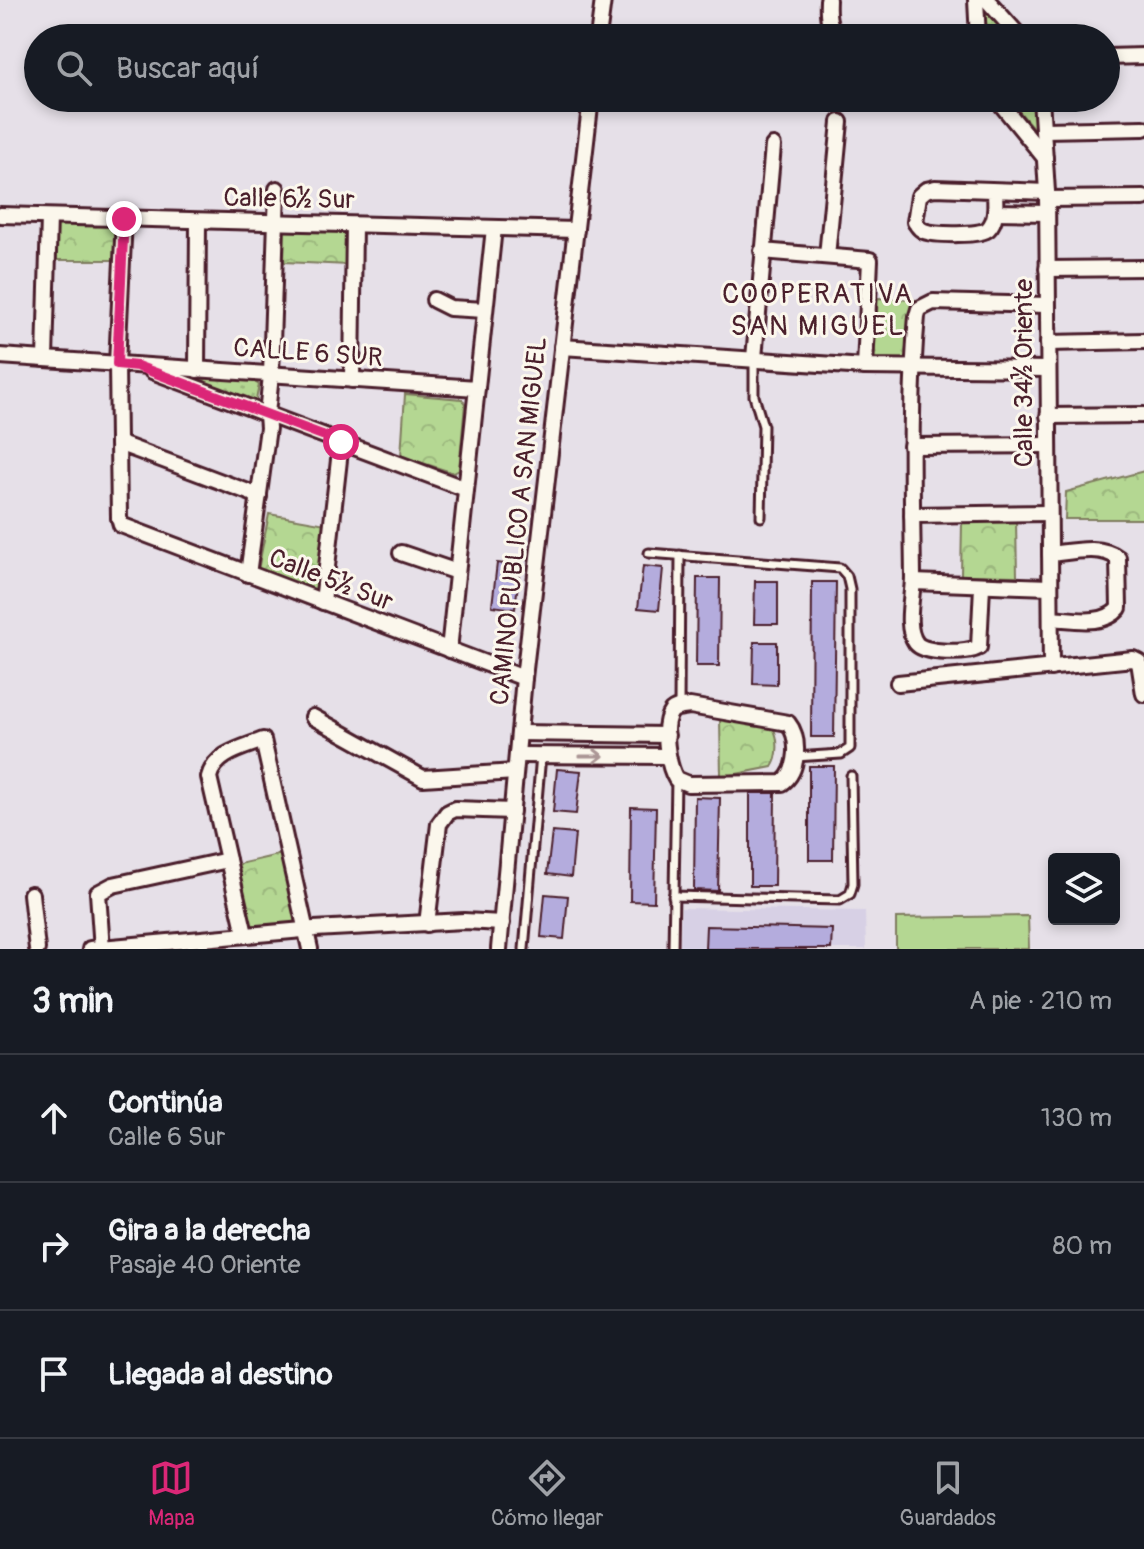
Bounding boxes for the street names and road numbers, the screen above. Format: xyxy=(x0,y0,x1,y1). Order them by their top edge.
street label: Calle 6½ Sur xyxy=(223,182,356,216)
street label: Calle 34½ Oriente xyxy=(1008,278,1040,467)
street label: CALLE 6 SUR xyxy=(232,332,384,374)
street label: CAMINO PUBLICO A SAN MIGUEL xyxy=(484,335,554,707)
street label: Calle 5½ Sur xyxy=(264,542,398,619)

